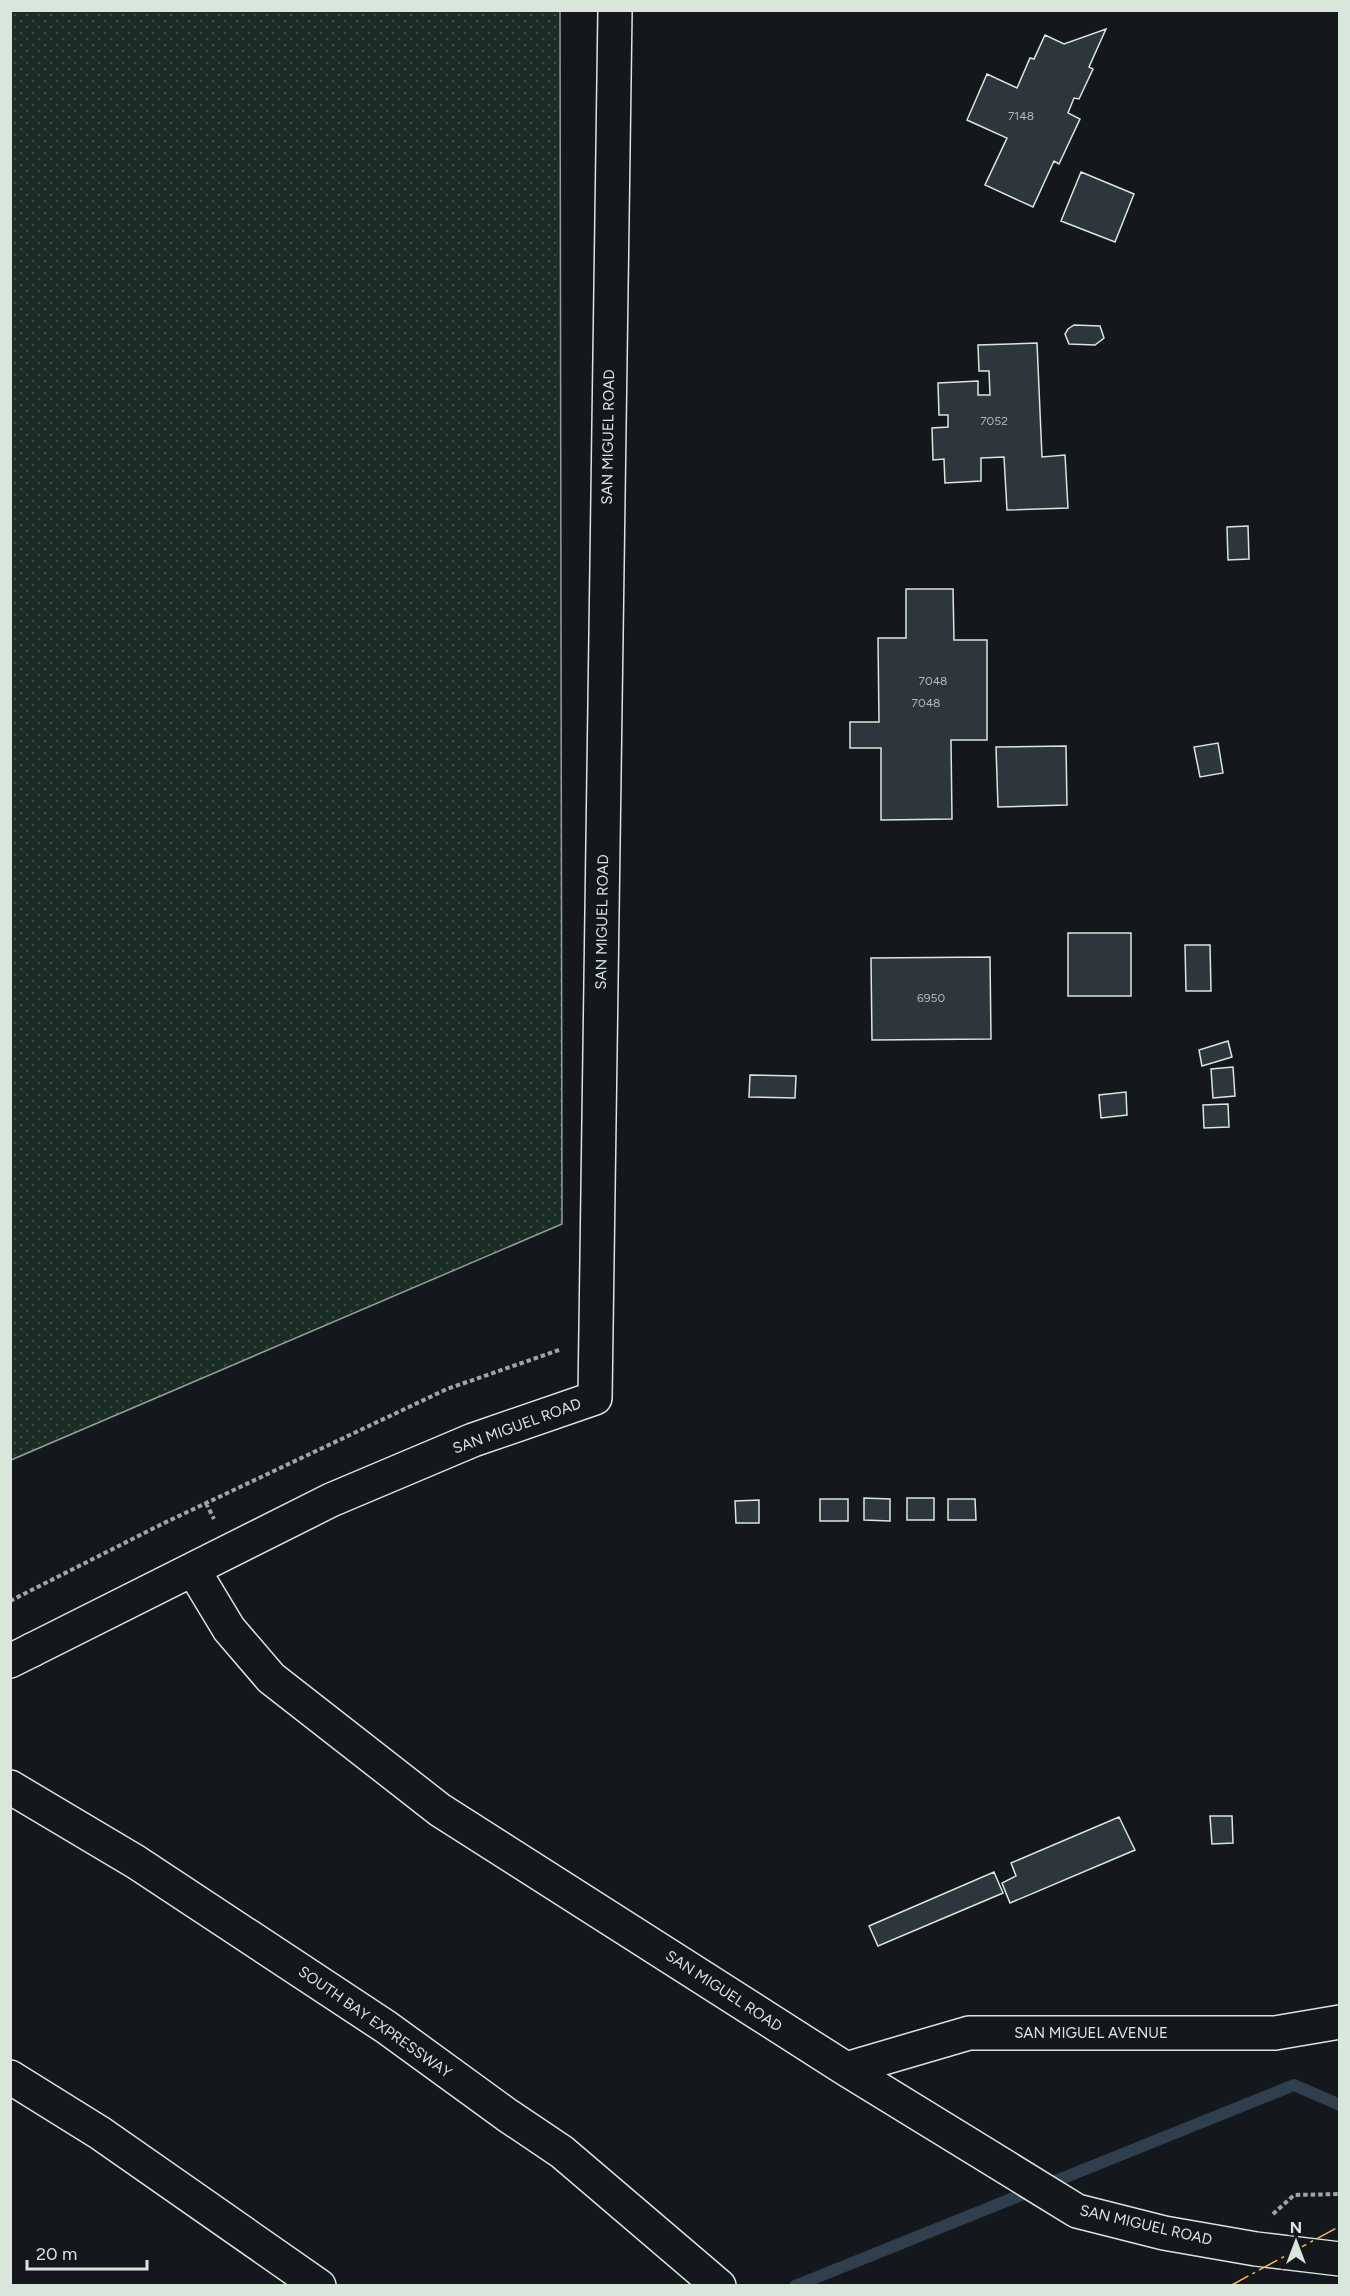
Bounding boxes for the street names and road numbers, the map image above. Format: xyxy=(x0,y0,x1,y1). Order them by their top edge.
street label: SAN MIGUEL ROAD xyxy=(598,369,618,505)
street label: SAN MIGUEL ROAD xyxy=(592,854,612,990)
street label: SAN MIGUEL ROAD xyxy=(450,1394,584,1458)
street label: SAN MIGUEL ROAD xyxy=(662,1947,786,2035)
street label: SOUTH BAY EXPRESSWAY xyxy=(295,1962,455,2082)
street label: SAN MIGUEL AVENUE xyxy=(1014,2024,1168,2042)
street label: SAN MIGUEL ROAD xyxy=(1078,2201,1214,2249)

